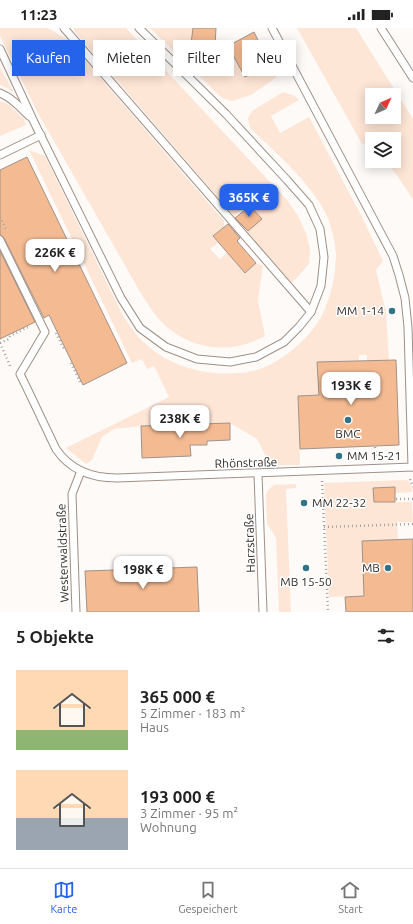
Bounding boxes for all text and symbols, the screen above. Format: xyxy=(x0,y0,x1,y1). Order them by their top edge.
text: 11:23 xyxy=(20,6,58,23)
chip: Kaufen xyxy=(12,40,85,76)
chip: Mieten xyxy=(93,40,165,76)
chip: Filter xyxy=(173,40,234,76)
chip: Neu xyxy=(242,40,296,76)
north arrow xyxy=(365,88,401,124)
map controls xyxy=(365,88,401,168)
button: layers xyxy=(365,132,401,168)
pin: 365K € xyxy=(216,184,282,218)
text: 365K € xyxy=(228,190,270,204)
pin: 226K € xyxy=(22,239,88,273)
text: 226K € xyxy=(34,245,76,259)
place label: MM 1-14 xyxy=(337,304,384,317)
marker: MM 1-14 xyxy=(387,306,397,316)
pin: 193K € xyxy=(318,372,384,406)
text: 193K € xyxy=(330,378,372,392)
pin: 238K € xyxy=(147,405,213,439)
text: 238K € xyxy=(159,411,201,425)
marker: BMC xyxy=(343,415,353,425)
place label: BMC xyxy=(335,427,361,440)
place label: MM 15-21 xyxy=(347,449,401,462)
marker: MM 15-21 xyxy=(334,451,344,461)
street label: Rhönstraße xyxy=(214,455,278,470)
place label: MM 22-32 xyxy=(312,496,366,509)
marker: MM 22-32 xyxy=(299,498,309,508)
street label: Westerwaldstraße xyxy=(54,503,71,603)
street label: Harzstraße xyxy=(242,513,257,573)
pin: 198K € xyxy=(110,556,176,590)
place label: MB xyxy=(362,561,380,574)
text: 198K € xyxy=(122,562,164,576)
marker: MB 15-50 xyxy=(301,563,311,573)
marker: MB xyxy=(383,563,393,573)
place label: MB 15-50 xyxy=(280,575,332,588)
icon: filters xyxy=(375,625,397,647)
text: 5 Objekte xyxy=(16,627,94,646)
icon: home xyxy=(48,686,96,734)
text: 365 000 € xyxy=(140,687,215,706)
text: 5 Zimmer · 183 m² xyxy=(140,706,246,720)
text: Haus xyxy=(140,720,169,734)
icon: home xyxy=(48,786,96,834)
text: 193 000 € xyxy=(140,787,215,806)
text: 3 Zimmer · 95 m² xyxy=(140,806,238,820)
text: Wohnung xyxy=(140,820,197,834)
tab: Karte xyxy=(50,879,77,915)
tab: Gespeichert xyxy=(178,879,237,915)
tab: Start xyxy=(338,879,363,915)

